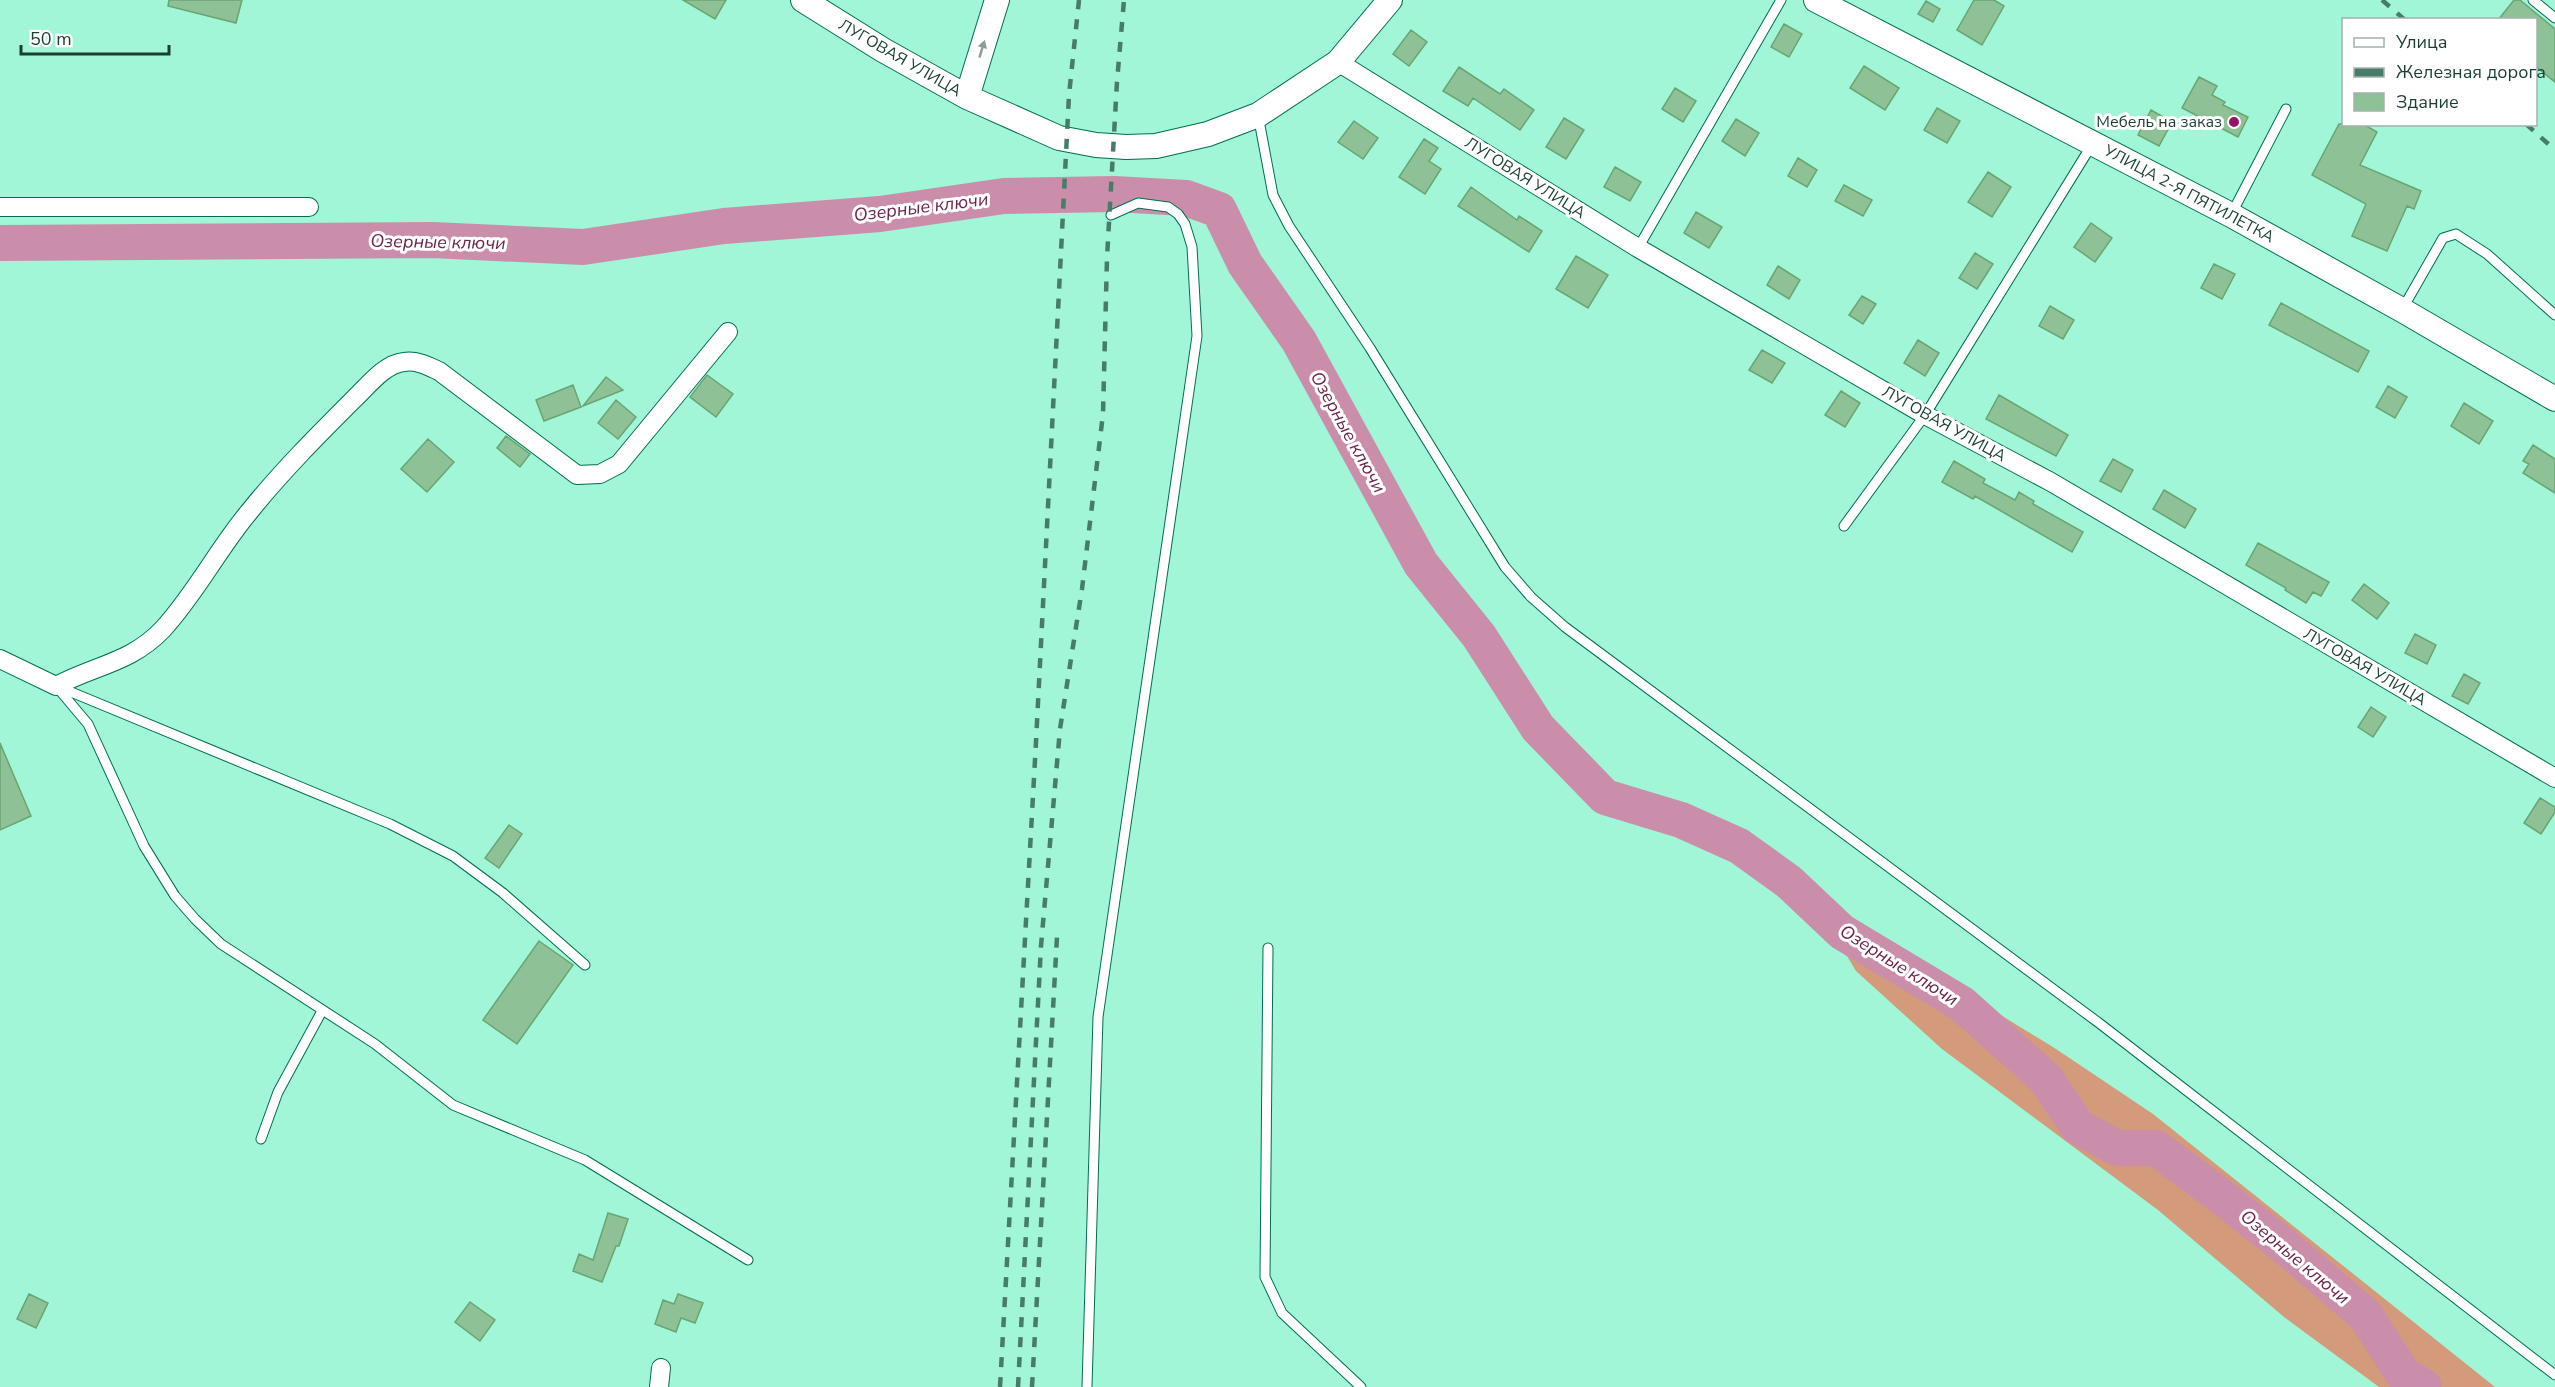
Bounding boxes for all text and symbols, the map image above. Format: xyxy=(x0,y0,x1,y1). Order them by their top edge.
street label: ЛУГОВАЯ УЛИЦА xyxy=(835,14,966,102)
scale bar xyxy=(21,18,170,56)
legend xyxy=(2342,18,2537,126)
text: 50 m xyxy=(30,27,72,51)
text: Улица xyxy=(2395,30,2447,54)
one-way arrow xyxy=(978,40,987,58)
text: Железная дорога xyxy=(2396,60,2546,84)
text: Здание xyxy=(2396,90,2459,114)
place label: Мебель на заказ xyxy=(2096,111,2222,133)
marker: Мебель на заказ xyxy=(2227,115,2241,129)
street label: ЛУГОВАЯ УЛИЦА xyxy=(1460,132,1590,224)
street label: УЛИЦА 2-Я ПЯТИЛЕТКА xyxy=(2099,139,2278,249)
water label: Озерные ключи xyxy=(852,187,990,227)
water label: Озерные ключи xyxy=(370,229,506,255)
water label: Озерные ключи xyxy=(1305,367,1391,497)
street label: ЛУГОВАЯ УЛИЦА xyxy=(1878,381,2010,467)
street label: ЛУГОВАЯ УЛИЦА xyxy=(2300,623,2431,711)
water label: Озерные ключи xyxy=(1835,919,1963,1011)
water label: Озерные ключи xyxy=(2235,1204,2355,1310)

